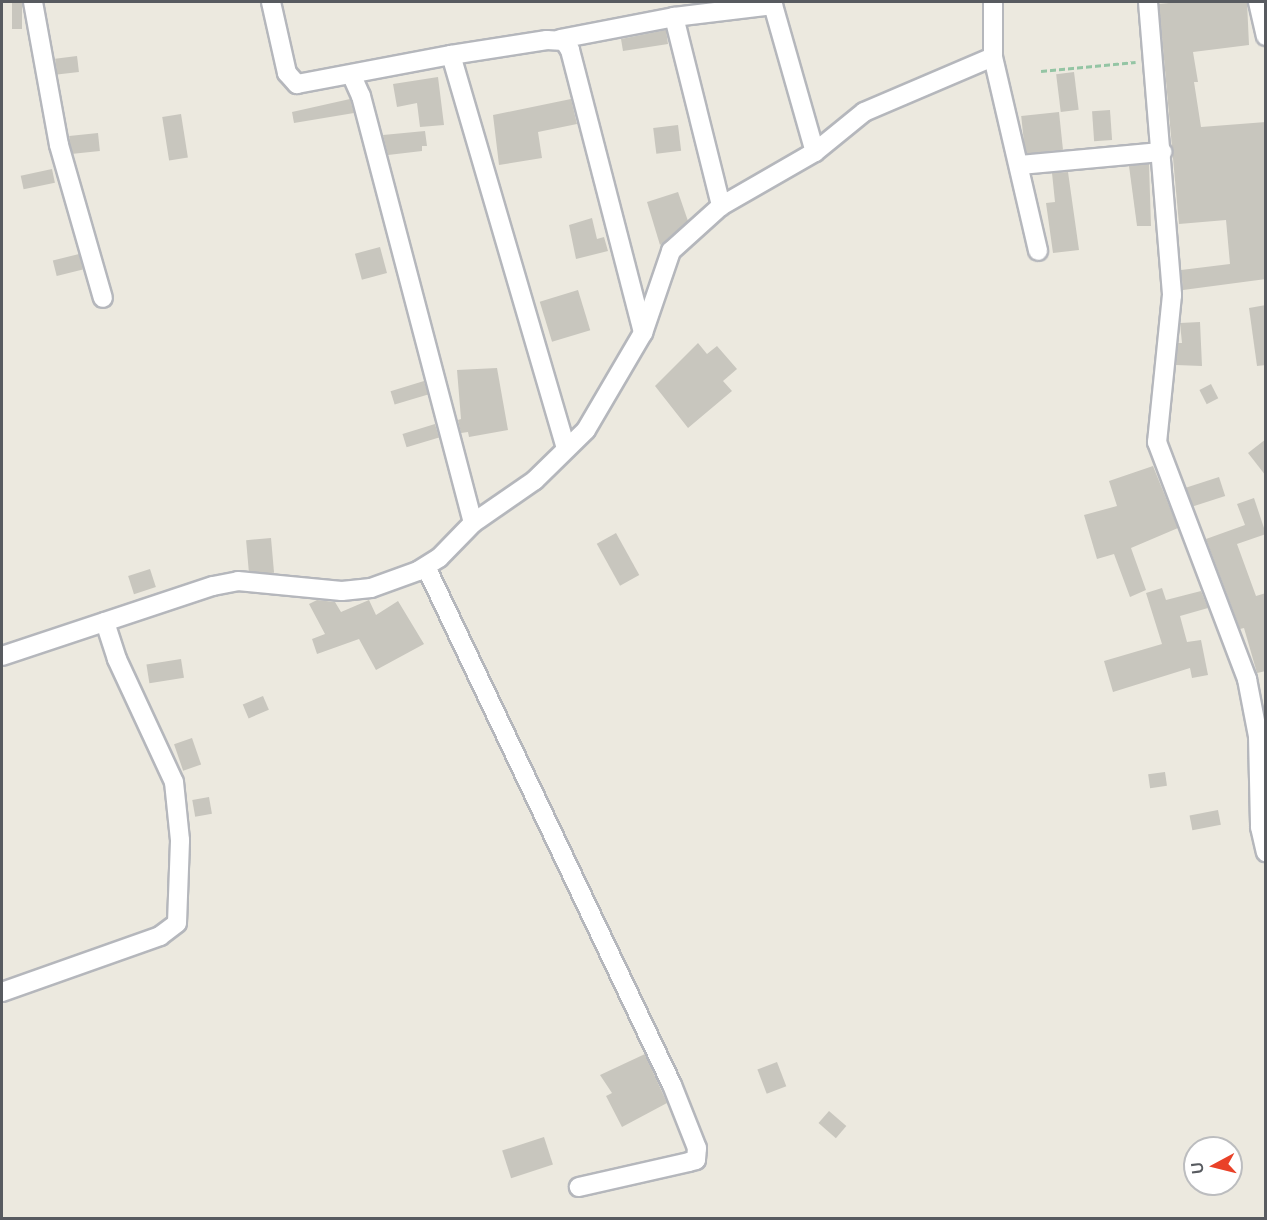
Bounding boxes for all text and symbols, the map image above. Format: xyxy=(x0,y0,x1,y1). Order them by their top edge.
north arrow xyxy=(1183,1136,1243,1196)
text: U xyxy=(1186,1161,1207,1175)

